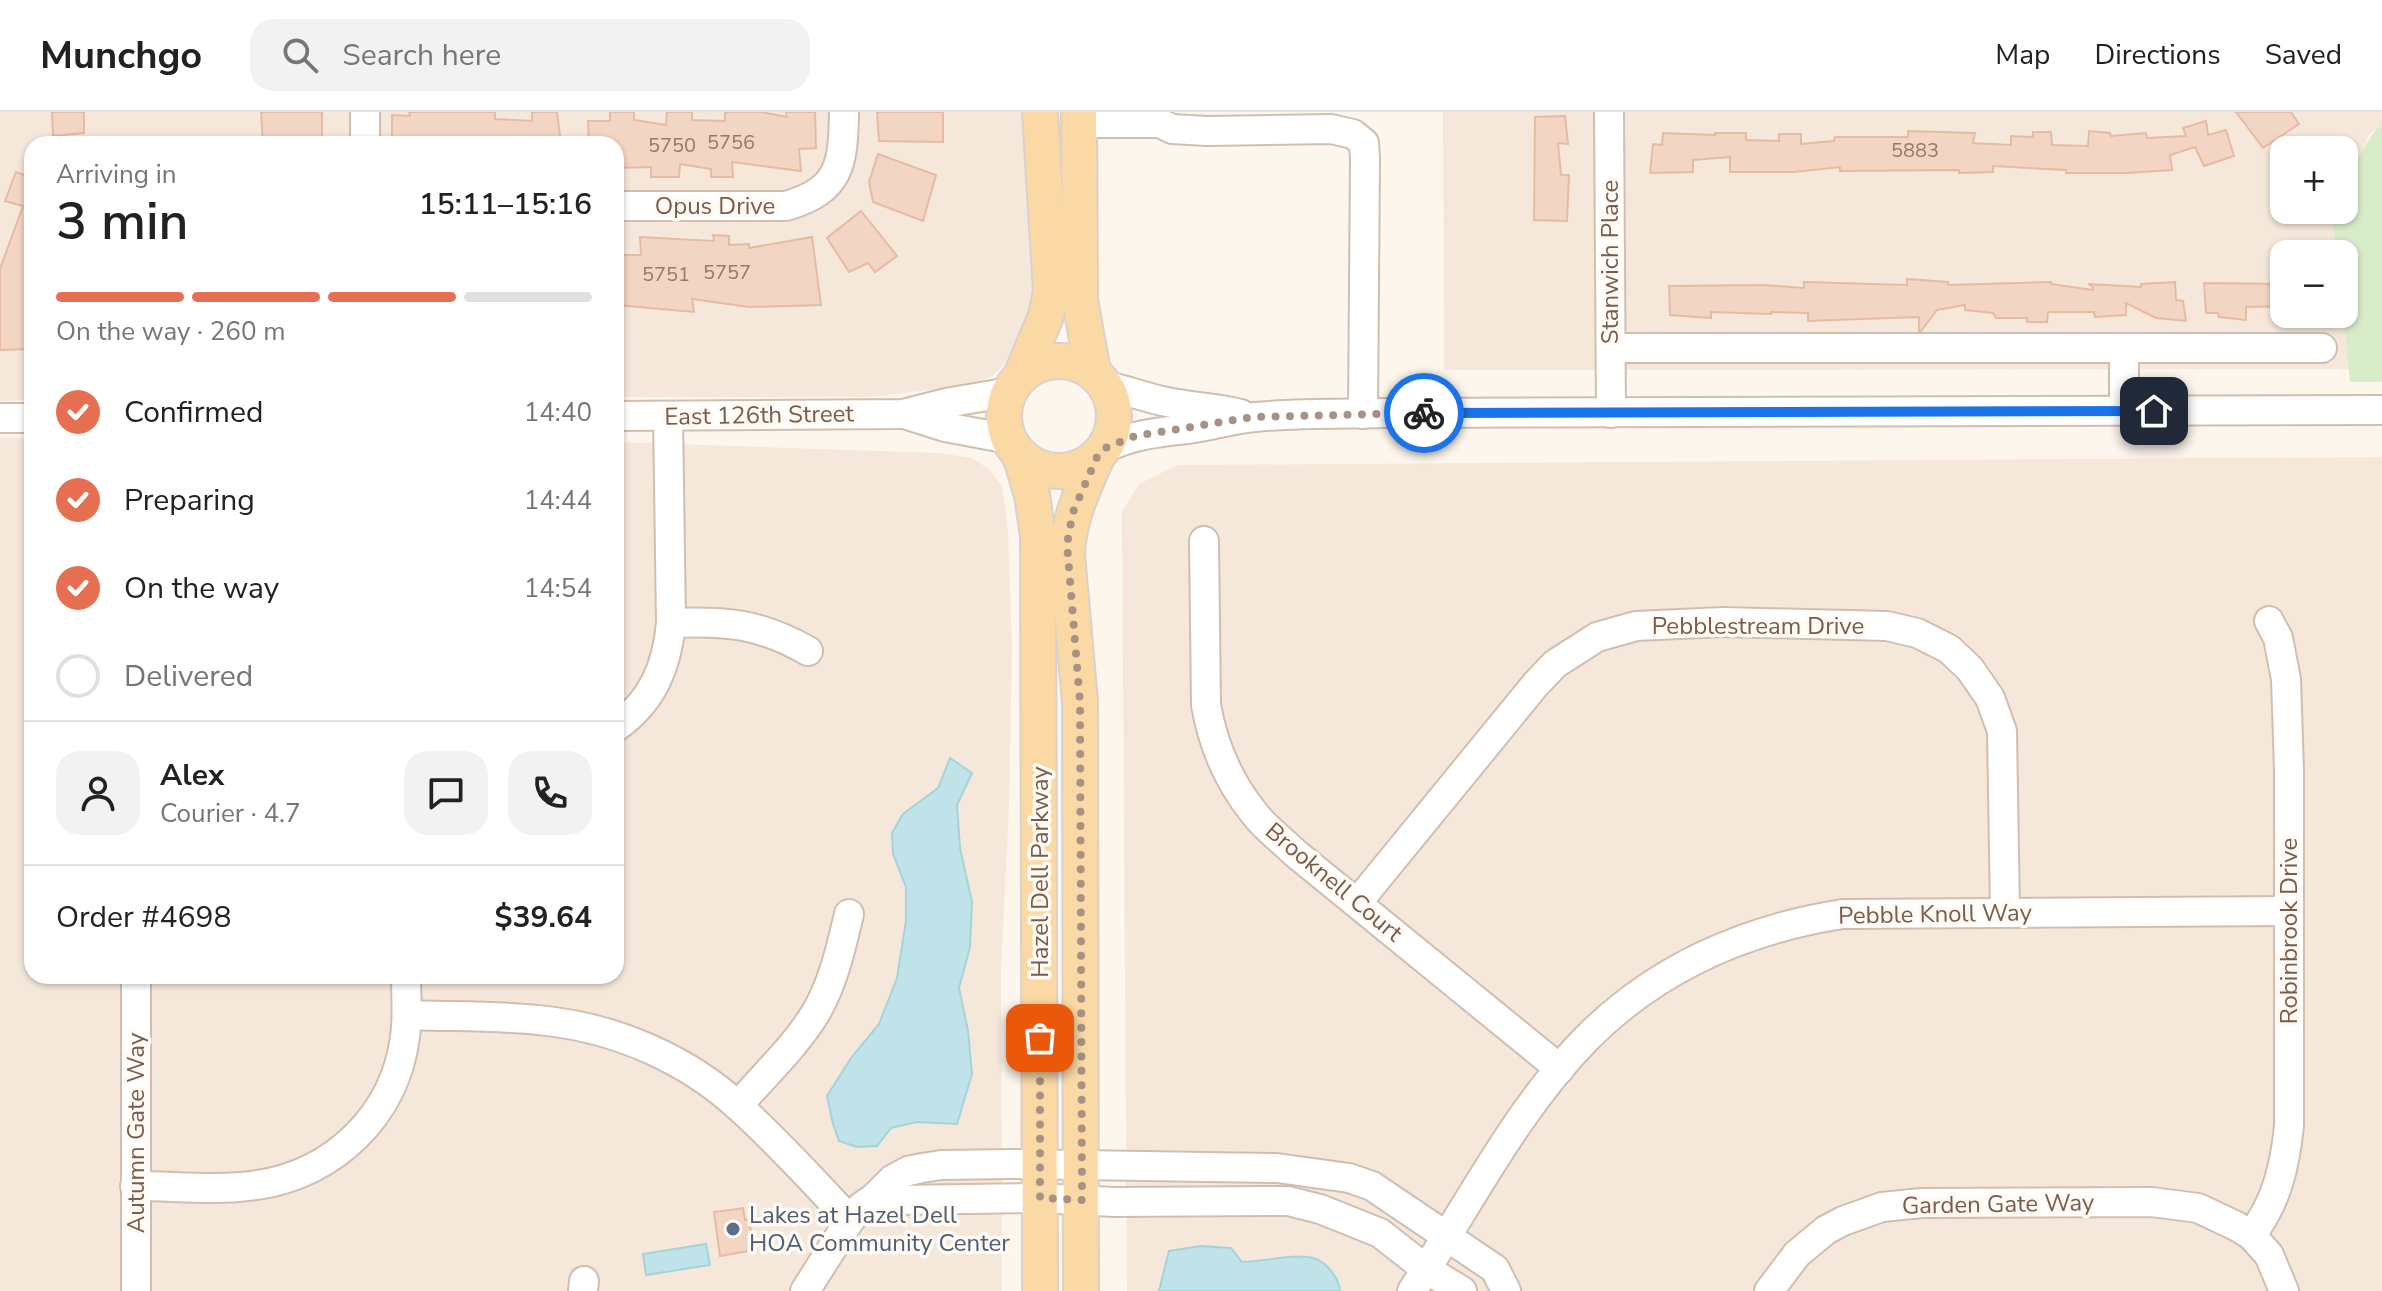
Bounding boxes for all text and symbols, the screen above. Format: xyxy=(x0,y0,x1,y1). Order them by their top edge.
search box xyxy=(250,19,810,91)
text: Munchgo xyxy=(40,30,202,81)
icon: search xyxy=(278,33,322,77)
text: Search here xyxy=(342,35,501,76)
text: Map xyxy=(1995,36,2050,74)
text: Directions xyxy=(2094,36,2221,74)
text: Saved xyxy=(2265,36,2342,74)
house number: 5756 xyxy=(707,129,755,156)
house number: 5750 xyxy=(648,132,696,159)
map controls xyxy=(2270,136,2358,328)
button: + xyxy=(2270,136,2358,224)
house number: 5883 xyxy=(1891,137,1939,164)
text: Arriving in xyxy=(56,157,177,192)
street label: Stanwich Place xyxy=(1594,180,1626,344)
text: 15:11–15:16 xyxy=(419,184,592,225)
text: 3 min xyxy=(56,186,189,257)
street label: Opus Drive xyxy=(655,190,775,222)
button: − xyxy=(2270,240,2358,328)
house number: 5757 xyxy=(703,259,751,286)
house number: 5751 xyxy=(642,261,690,288)
text: On the way · 260 m xyxy=(56,314,285,349)
courier xyxy=(1384,373,1464,453)
pin xyxy=(2120,377,2188,445)
icon: home xyxy=(2132,389,2176,433)
icon: check xyxy=(56,390,100,434)
icon: bike xyxy=(1402,391,1446,435)
text: Confirmed xyxy=(124,392,264,433)
text: 14:40 xyxy=(524,395,592,430)
street label: East 126th Street xyxy=(664,397,855,433)
icon: check xyxy=(56,478,100,522)
text: Preparing xyxy=(124,480,255,521)
text: 14:44 xyxy=(524,483,592,518)
icon: check xyxy=(56,566,100,610)
text: On the way xyxy=(124,568,279,609)
text: 14:54 xyxy=(524,571,592,606)
street label: Pebblestream Drive xyxy=(1652,610,1864,642)
text: Delivered xyxy=(124,656,253,697)
button: person xyxy=(56,751,140,835)
button: chat xyxy=(404,751,488,835)
button: phone xyxy=(508,751,592,835)
text: Alex xyxy=(160,755,224,796)
street label: Hazel Dell Parkway xyxy=(1024,766,1056,978)
text: Courier · 4.7 xyxy=(160,796,301,831)
street label: Brooknell Court xyxy=(1259,815,1410,949)
street label: Robinbrook Drive xyxy=(2273,838,2305,1024)
street label: Pebble Knoll Way xyxy=(1838,896,2033,932)
text: Order #4698 xyxy=(56,897,231,938)
text: $39.64 xyxy=(495,897,592,938)
pin xyxy=(1006,1004,1074,1072)
icon: bag xyxy=(1018,1016,1062,1060)
street label: Autumn Gate Way xyxy=(120,1032,152,1233)
street label: Garden Gate Way xyxy=(1901,1186,2095,1222)
place label: Lakes at Hazel Dell HOA Community Center xyxy=(749,1199,1010,1259)
marker: Lakes at Hazel Dell HOA Community Center xyxy=(724,1220,742,1238)

